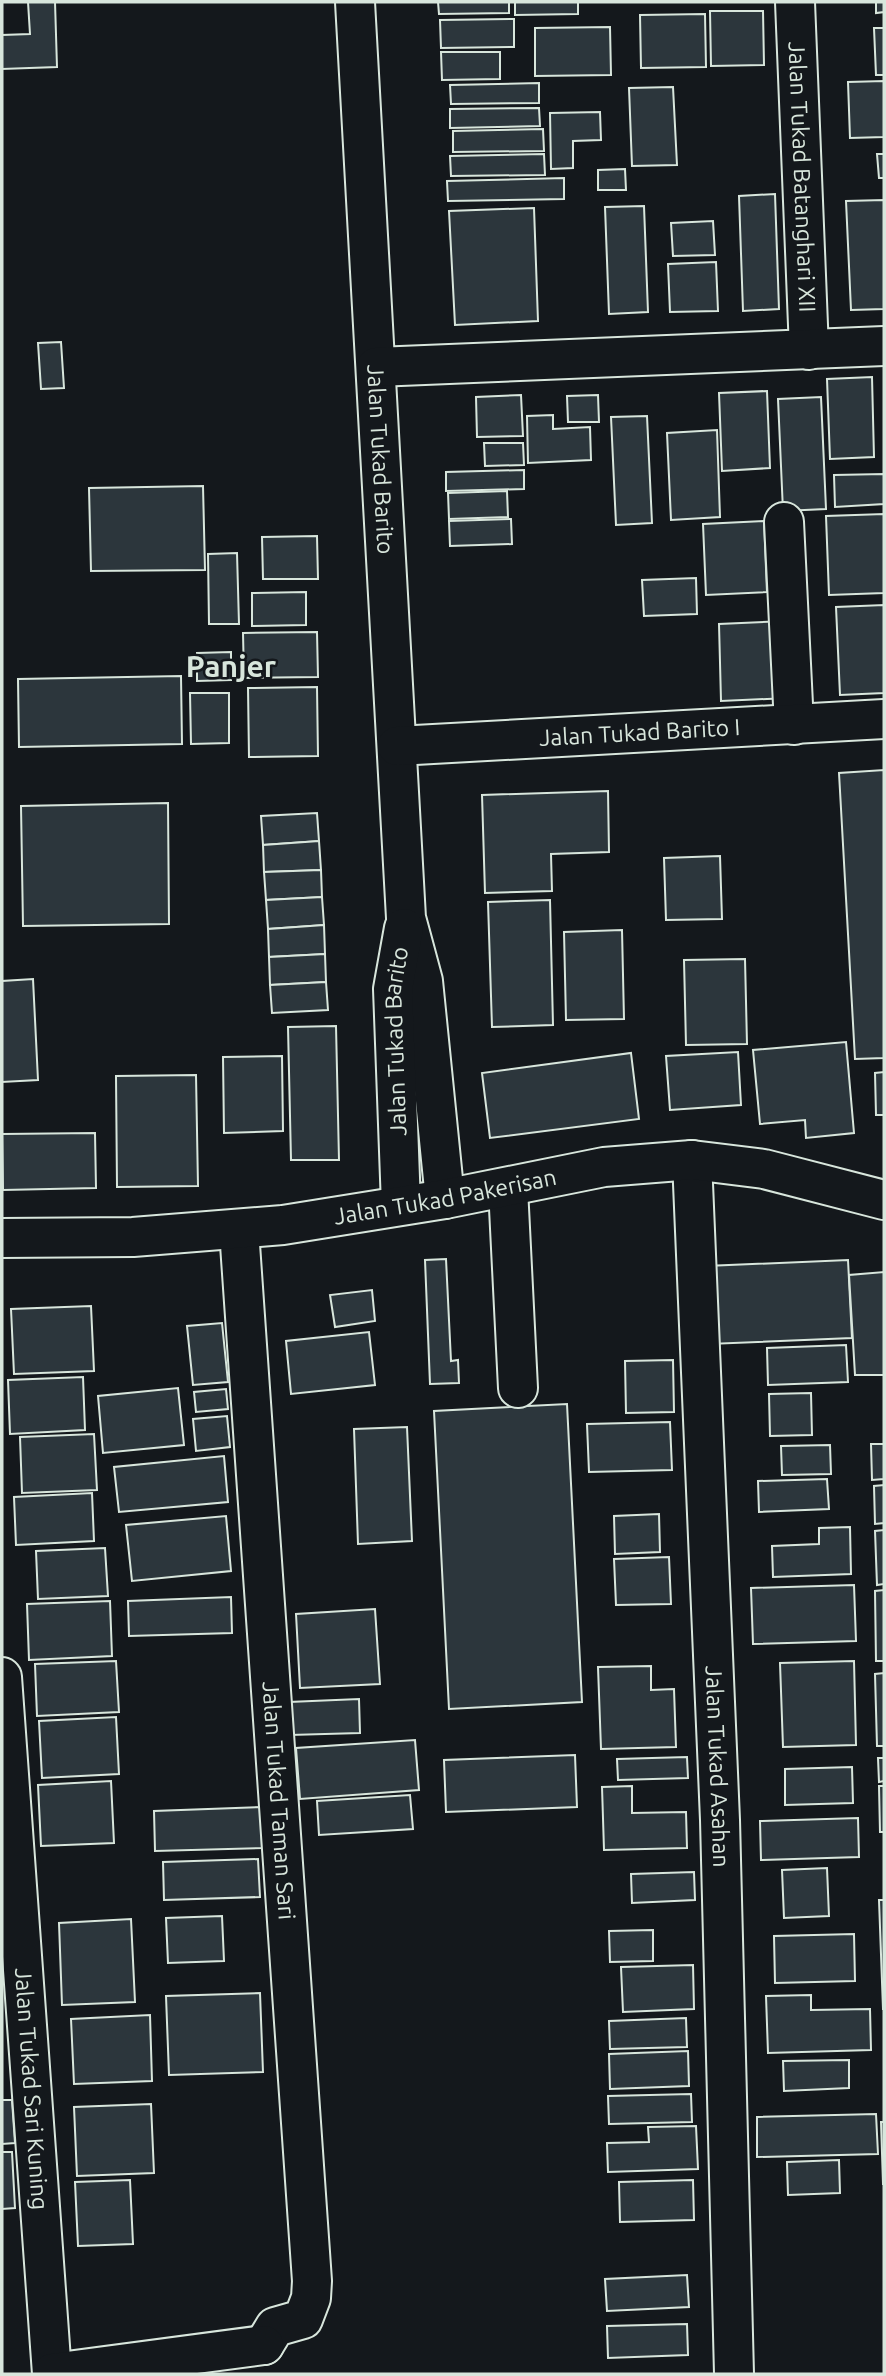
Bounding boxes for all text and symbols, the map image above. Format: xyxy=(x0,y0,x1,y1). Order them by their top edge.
street label: Jalan Tukad Batanghari XII xyxy=(785,41,820,313)
street label: Jalan Tukad Barito xyxy=(363,364,399,555)
district label: Panjer xyxy=(186,649,277,683)
street label: Jalan Tukad Barito I xyxy=(538,714,741,750)
street label: Jalan Tukad Barito xyxy=(379,944,412,1137)
street label: Jalan Tukad Pakerisan xyxy=(332,1164,558,1229)
street label: Jalan Tukad Asahan xyxy=(701,1665,734,1868)
street label: Jalan Tukad Taman Sari xyxy=(258,1681,300,1921)
street label: Jalan Tukad Sari Kuning xyxy=(11,1967,53,2211)

